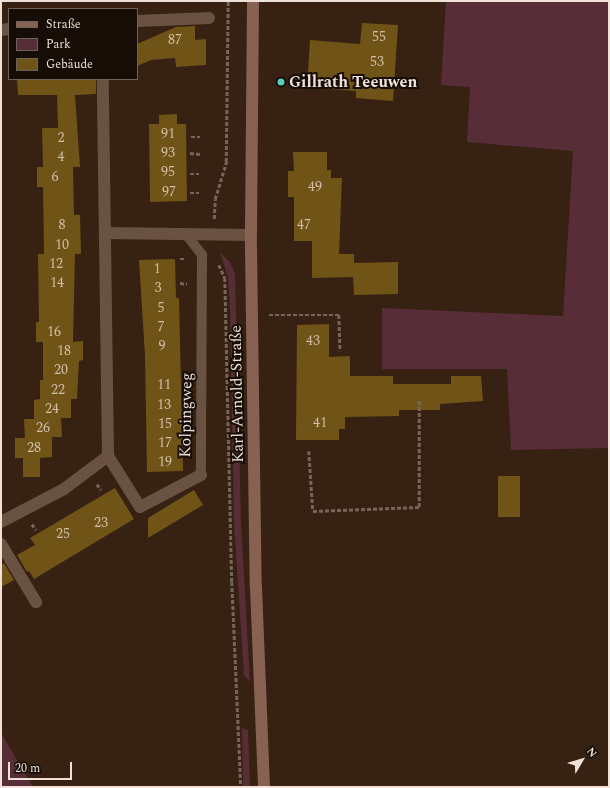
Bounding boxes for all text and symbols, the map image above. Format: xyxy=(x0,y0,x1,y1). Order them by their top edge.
legend xyxy=(8,8,138,80)
text: Straße xyxy=(46,15,81,34)
house number: 55 xyxy=(372,29,386,45)
house number: 87 xyxy=(168,32,182,48)
text: Park xyxy=(46,35,71,54)
house number: 53 xyxy=(370,54,384,70)
text: Gebäude xyxy=(46,55,93,74)
place label: Gillrath Teeuwen xyxy=(289,72,417,92)
marker: Gillrath Teeuwen xyxy=(276,77,286,87)
house number: 91 xyxy=(161,126,175,142)
house number: 2 xyxy=(58,130,64,146)
house number: 93 xyxy=(161,145,175,161)
house number: 4 xyxy=(58,149,64,165)
house number: 95 xyxy=(161,164,175,180)
house number: 6 xyxy=(52,169,58,185)
house number: 49 xyxy=(308,179,322,195)
house number: 97 xyxy=(162,184,176,200)
house number: 8 xyxy=(59,217,65,233)
house number: 47 xyxy=(297,217,311,233)
house number: 10 xyxy=(55,237,69,253)
house number: 12 xyxy=(49,256,63,272)
house number: 1 xyxy=(154,261,160,277)
house number: 14 xyxy=(50,275,64,291)
house number: 3 xyxy=(155,280,161,296)
house number: 5 xyxy=(158,300,164,316)
house number: 7 xyxy=(158,319,164,335)
house number: 16 xyxy=(47,324,61,340)
street label: Karl-Arnold-Straße xyxy=(226,325,248,463)
house number: 43 xyxy=(306,333,320,349)
house number: 9 xyxy=(159,338,165,354)
house number: 18 xyxy=(57,343,71,359)
house number: 20 xyxy=(54,362,68,378)
street label: Kolpingweg xyxy=(176,372,196,458)
house number: 11 xyxy=(157,377,171,393)
house number: 22 xyxy=(51,382,65,398)
house number: 13 xyxy=(157,397,171,413)
house number: 24 xyxy=(45,401,59,417)
house number: 41 xyxy=(313,415,327,431)
house number: 15 xyxy=(158,416,172,432)
house number: 26 xyxy=(36,420,50,436)
house number: 17 xyxy=(158,435,172,451)
house number: 28 xyxy=(27,440,41,456)
house number: 19 xyxy=(158,454,172,470)
house number: 23 xyxy=(94,515,108,531)
house number: 25 xyxy=(56,526,70,542)
north arrow xyxy=(562,740,602,780)
text: N xyxy=(582,744,601,761)
scale bar xyxy=(10,754,74,780)
text: 20 m xyxy=(15,759,40,778)

